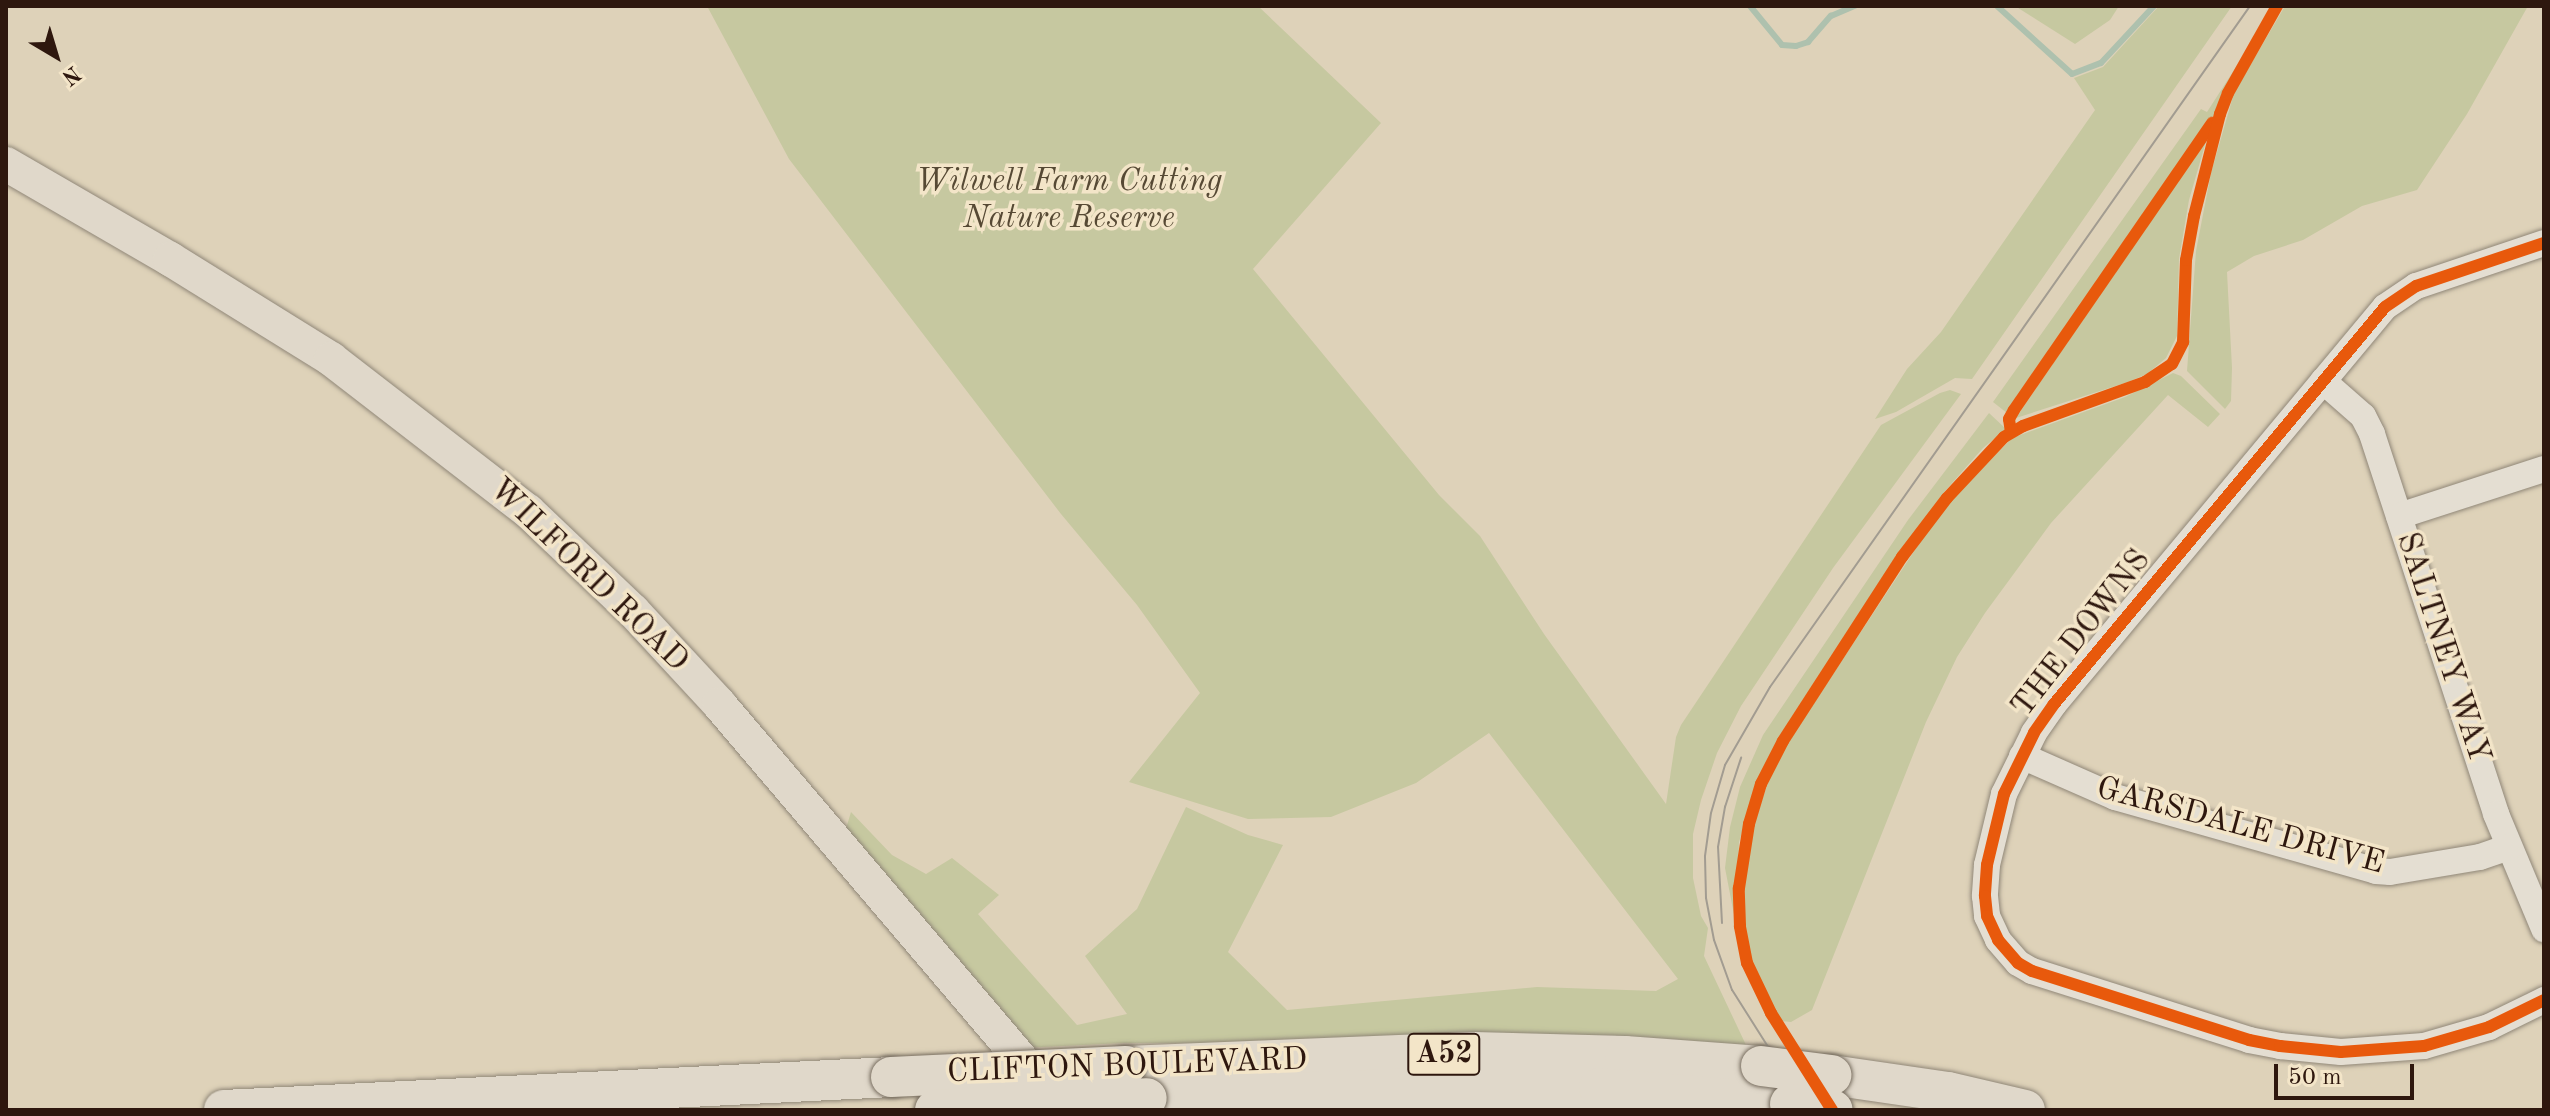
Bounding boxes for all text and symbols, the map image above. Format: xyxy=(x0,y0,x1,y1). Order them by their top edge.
north arrow xyxy=(16,16,96,96)
text: N xyxy=(57,61,84,89)
park label: Wilwell Farm Cutting Nature Reserve xyxy=(916,164,1222,239)
street label: WILFORD ROAD xyxy=(480,471,696,681)
street label: SALTNEY WAY xyxy=(2387,528,2497,768)
street label: THE DOWNS xyxy=(2005,542,2159,726)
street label: GARSDALE DRIVE xyxy=(2092,770,2388,884)
road number: A52 xyxy=(1406,1028,1482,1080)
street label: CLIFTON BOULEVARD xyxy=(946,1042,1308,1092)
scale bar xyxy=(2278,1048,2418,1098)
text: 50 m xyxy=(2288,1066,2342,1090)

